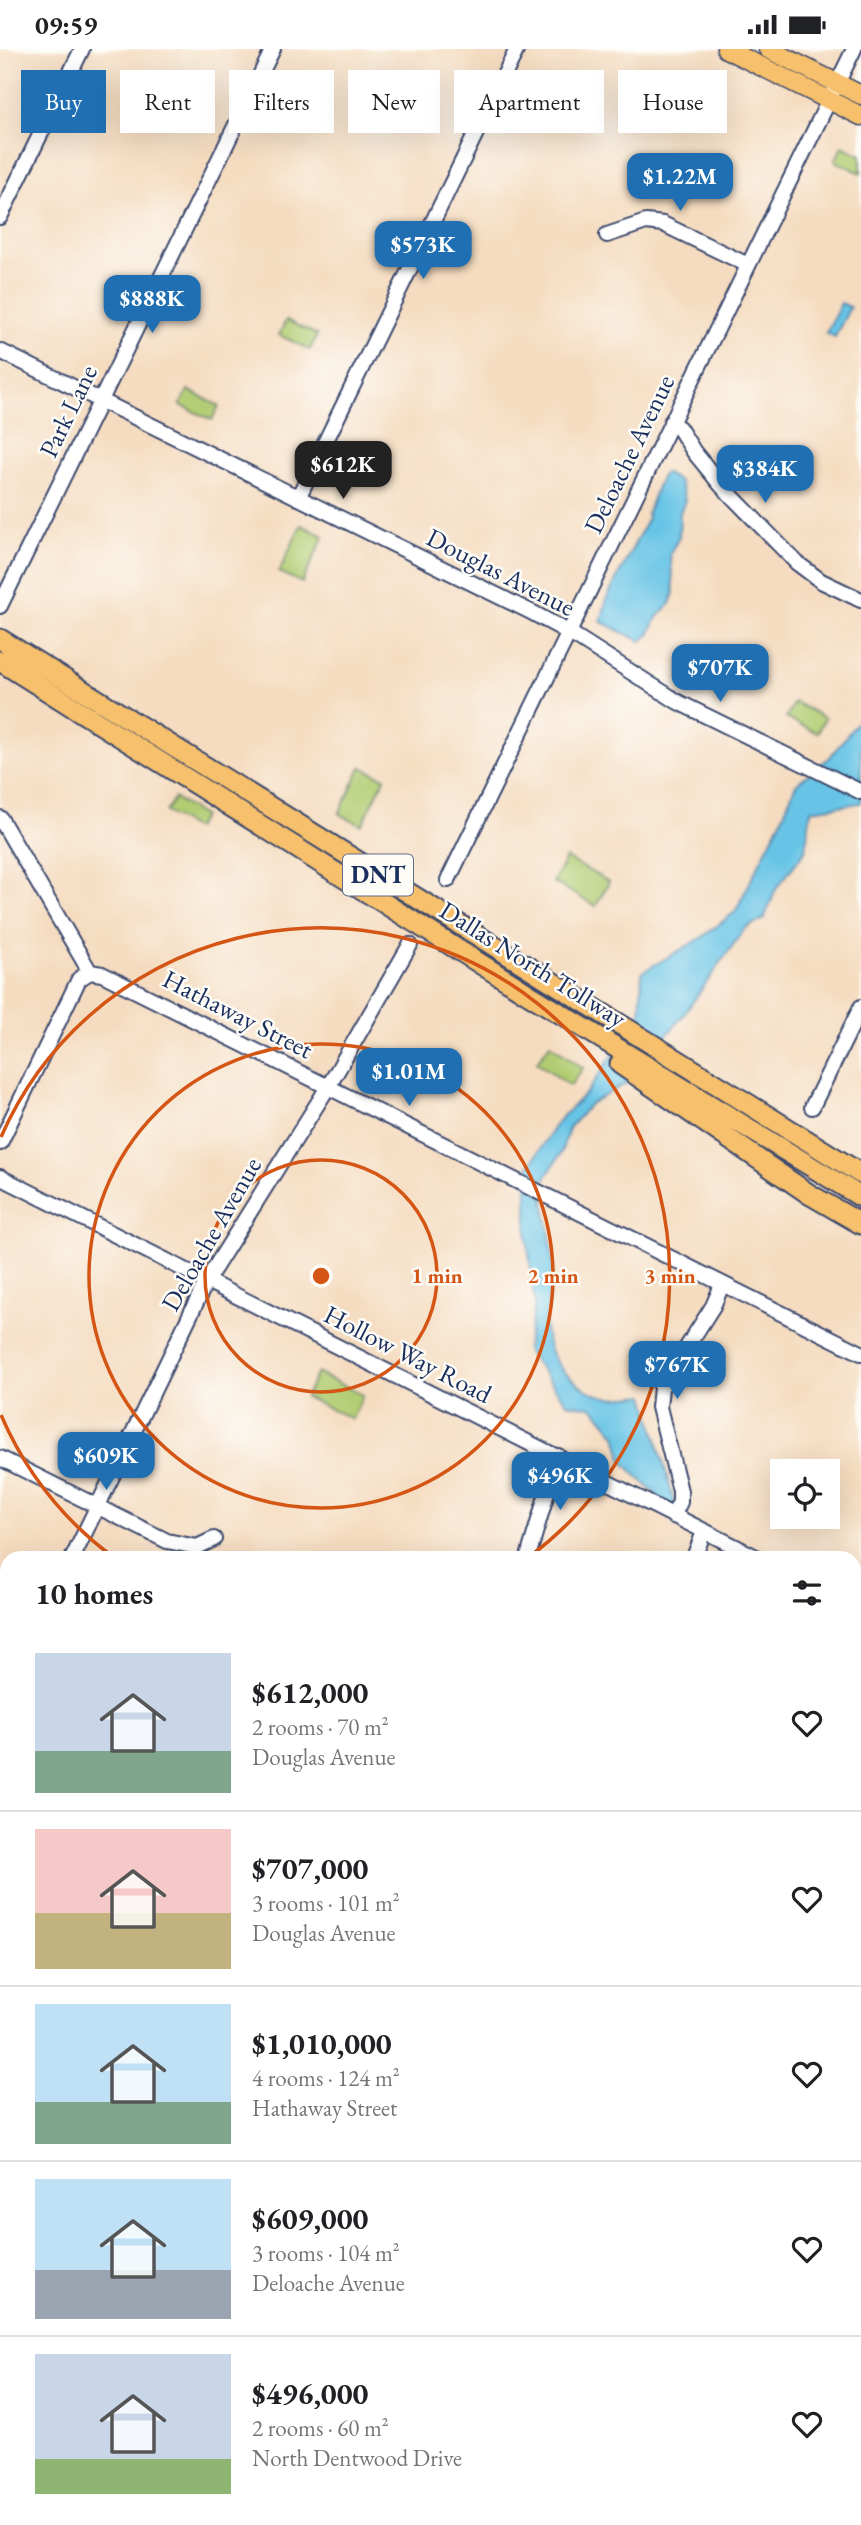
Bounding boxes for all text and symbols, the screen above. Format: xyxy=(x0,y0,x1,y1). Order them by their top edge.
text: 09:59 xyxy=(35,8,97,42)
chip: Buy xyxy=(21,70,106,133)
chip: Rent xyxy=(120,70,215,133)
chip: Filters xyxy=(229,70,334,133)
chip: New xyxy=(348,70,440,133)
chip: Apartment xyxy=(454,70,604,133)
chip: House xyxy=(618,70,727,133)
pin: $1.22M xyxy=(623,153,737,213)
text: $1.22M xyxy=(643,161,717,191)
pin: $573K xyxy=(374,222,472,281)
text: $573K xyxy=(391,229,455,259)
pin: $888K xyxy=(103,275,201,335)
text: $888K xyxy=(120,283,184,313)
street label: Park Lane xyxy=(31,359,105,463)
street label: Deloache Avenue xyxy=(576,369,682,539)
pin: $612K xyxy=(294,441,392,501)
pin: $384K xyxy=(716,445,814,505)
text: $612K xyxy=(311,449,375,479)
text: $384K xyxy=(733,453,797,483)
street label: Douglas Avenue xyxy=(421,520,581,624)
pin: $707K xyxy=(671,645,769,704)
text: $707K xyxy=(688,652,752,682)
road number: DNT xyxy=(343,855,413,895)
street label: Dallas North Tollway xyxy=(433,893,633,1035)
street label: Hathaway Street xyxy=(157,962,319,1066)
pin: $1.01M xyxy=(352,1049,466,1108)
text: $1.01M xyxy=(372,1056,446,1086)
street label: Deloache Avenue xyxy=(153,1151,269,1317)
text: 1 min xyxy=(411,1262,463,1289)
text: 2 min xyxy=(527,1262,579,1289)
text: 3 min xyxy=(644,1262,696,1289)
centre of rings xyxy=(309,1264,333,1288)
street label: Hollow Way Road xyxy=(318,1297,498,1411)
pin: $767K xyxy=(628,1341,726,1401)
text: $767K xyxy=(645,1349,709,1379)
pin: $609K xyxy=(57,1433,155,1492)
text: $609K xyxy=(74,1440,138,1470)
pin: $496K xyxy=(511,1453,609,1512)
map controls xyxy=(770,1459,840,1529)
button: locate xyxy=(770,1459,840,1529)
text: $496K xyxy=(528,1460,592,1490)
text: 10 homes xyxy=(35,1574,153,1613)
icon: filters xyxy=(788,1574,826,1612)
text: $612,000 xyxy=(252,1673,368,1712)
icon: home xyxy=(91,1681,175,1765)
icon: heart xyxy=(788,1704,826,1742)
text: 2 rooms · 70 m² xyxy=(252,1712,389,1742)
text: Douglas Avenue xyxy=(252,1742,396,1772)
text: $707,000 xyxy=(252,1849,368,1888)
icon: home xyxy=(91,1857,175,1941)
icon: heart xyxy=(788,1880,826,1918)
text: 3 rooms · 101 m² xyxy=(252,1888,400,1918)
text: Douglas Avenue xyxy=(252,1918,396,1948)
text: $1,010,000 xyxy=(252,2024,392,2063)
icon: home xyxy=(91,2032,175,2116)
icon: heart xyxy=(788,2055,826,2093)
text: 4 rooms · 124 m² xyxy=(252,2063,400,2093)
text: Hathaway Street xyxy=(252,2093,397,2123)
text: $609,000 xyxy=(252,2199,368,2238)
icon: home xyxy=(91,2207,175,2291)
icon: heart xyxy=(788,2230,826,2268)
text: 3 rooms · 104 m² xyxy=(252,2238,400,2268)
text: Deloache Avenue xyxy=(252,2268,405,2298)
text: $496,000 xyxy=(252,2374,368,2413)
icon: home xyxy=(91,2382,175,2466)
icon: heart xyxy=(788,2405,826,2443)
text: 2 rooms · 60 m² xyxy=(252,2413,389,2443)
text: North Dentwood Drive xyxy=(252,2443,462,2473)

